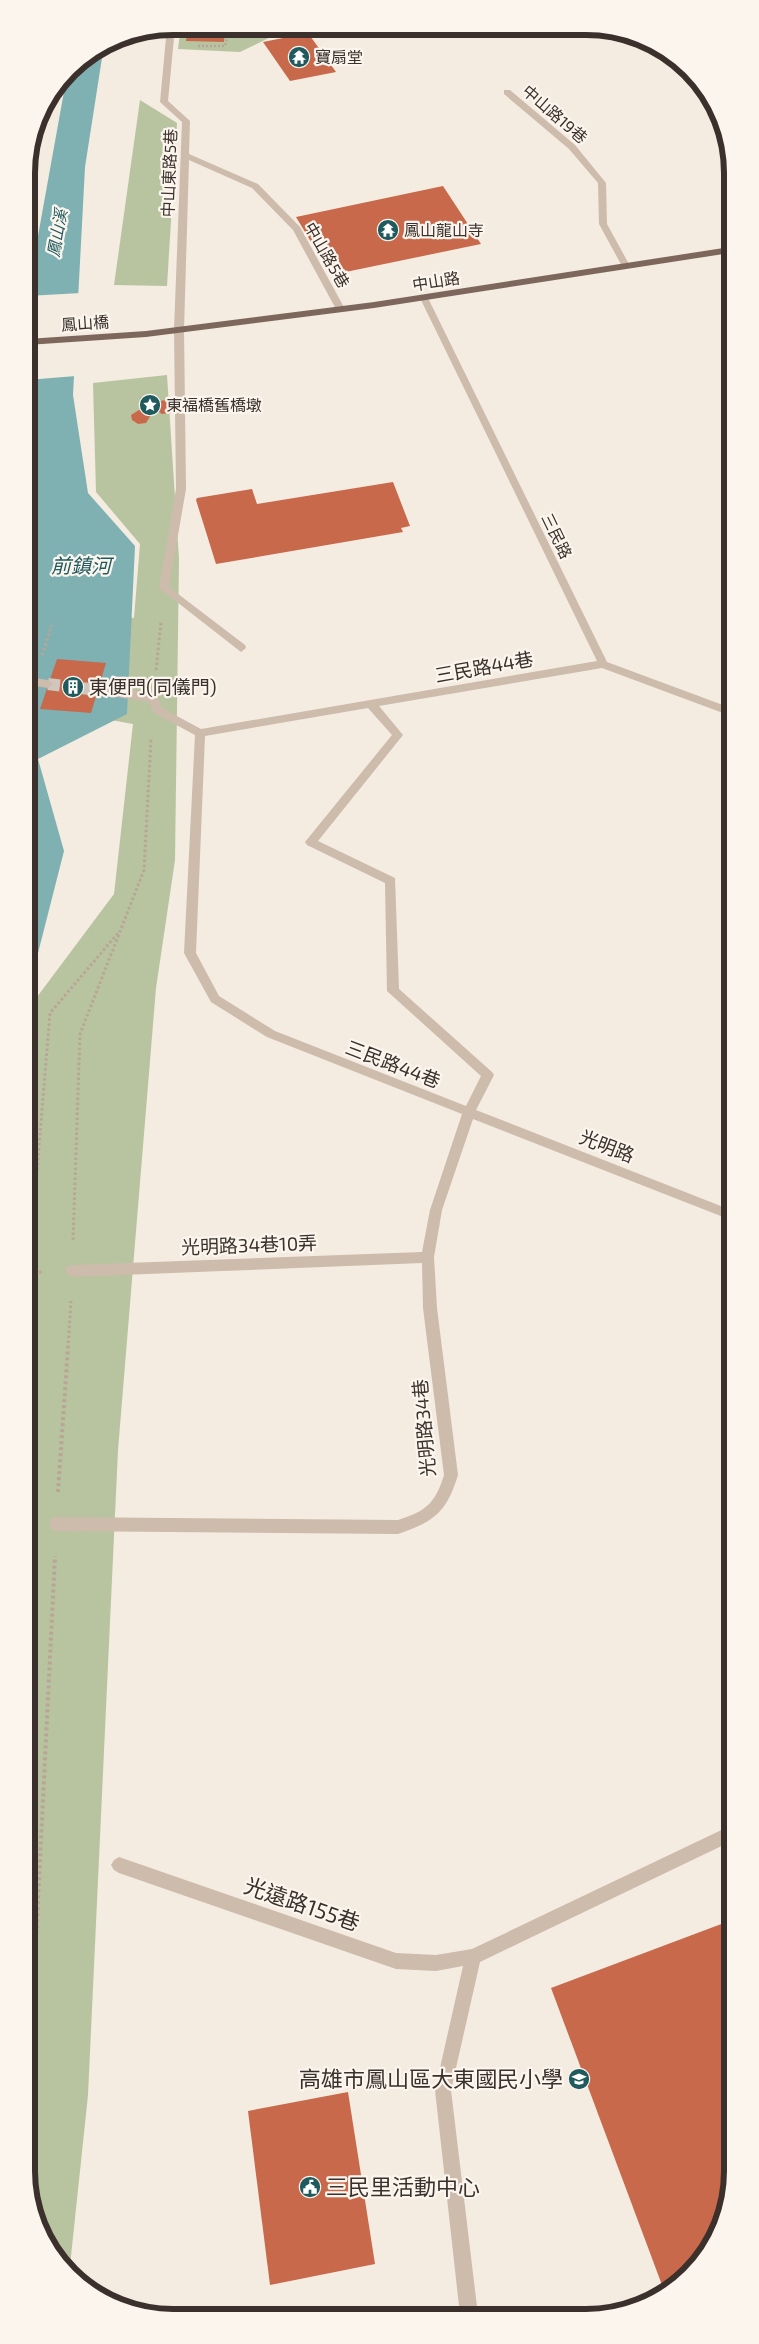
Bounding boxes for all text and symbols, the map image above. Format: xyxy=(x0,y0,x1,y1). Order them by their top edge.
temple icon: 寶扇堂 xyxy=(287,45,311,69)
place label: 寶扇堂 xyxy=(315,47,363,66)
street label: 中山路19巷 xyxy=(519,80,592,147)
street label: 中山東路5巷 xyxy=(157,128,180,218)
water label: 鳳山溪 xyxy=(43,206,70,258)
temple icon: 鳳山龍山寺 xyxy=(376,218,400,242)
street label: 中山路5巷 xyxy=(301,219,354,291)
place label: 鳳山龍山寺 xyxy=(404,220,484,239)
street label: 中山路 xyxy=(411,267,461,294)
street label: 鳳山橋 xyxy=(60,311,110,334)
place icon: 東福橋舊橋墩 xyxy=(138,393,162,417)
place label: 東福橋舊橋墩 xyxy=(166,395,262,414)
street label: 三民路 xyxy=(538,510,577,562)
water label: 前鎮河 xyxy=(51,553,115,577)
street label: 三民路44巷 xyxy=(433,647,535,686)
building icon: 東便門(同儀門) xyxy=(61,675,85,699)
place label: 東便門(同儀門) xyxy=(89,675,217,698)
street label: 三民路44巷 xyxy=(343,1035,444,1092)
street label: 光明路 xyxy=(576,1125,638,1166)
street label: 光明路34巷10弄 xyxy=(180,1231,317,1258)
street label: 光明路34巷 xyxy=(408,1378,439,1478)
street label: 光遠路155巷 xyxy=(241,1871,363,1935)
place label: 高雄市鳳山區大東國民小學 xyxy=(299,2065,563,2091)
school or university icon: 高雄市鳳山區大東國民小學 xyxy=(567,2067,591,2091)
place label: 三民里活動中心 xyxy=(326,2173,480,2199)
public building icon: 三民里活動中心 xyxy=(298,2175,322,2199)

